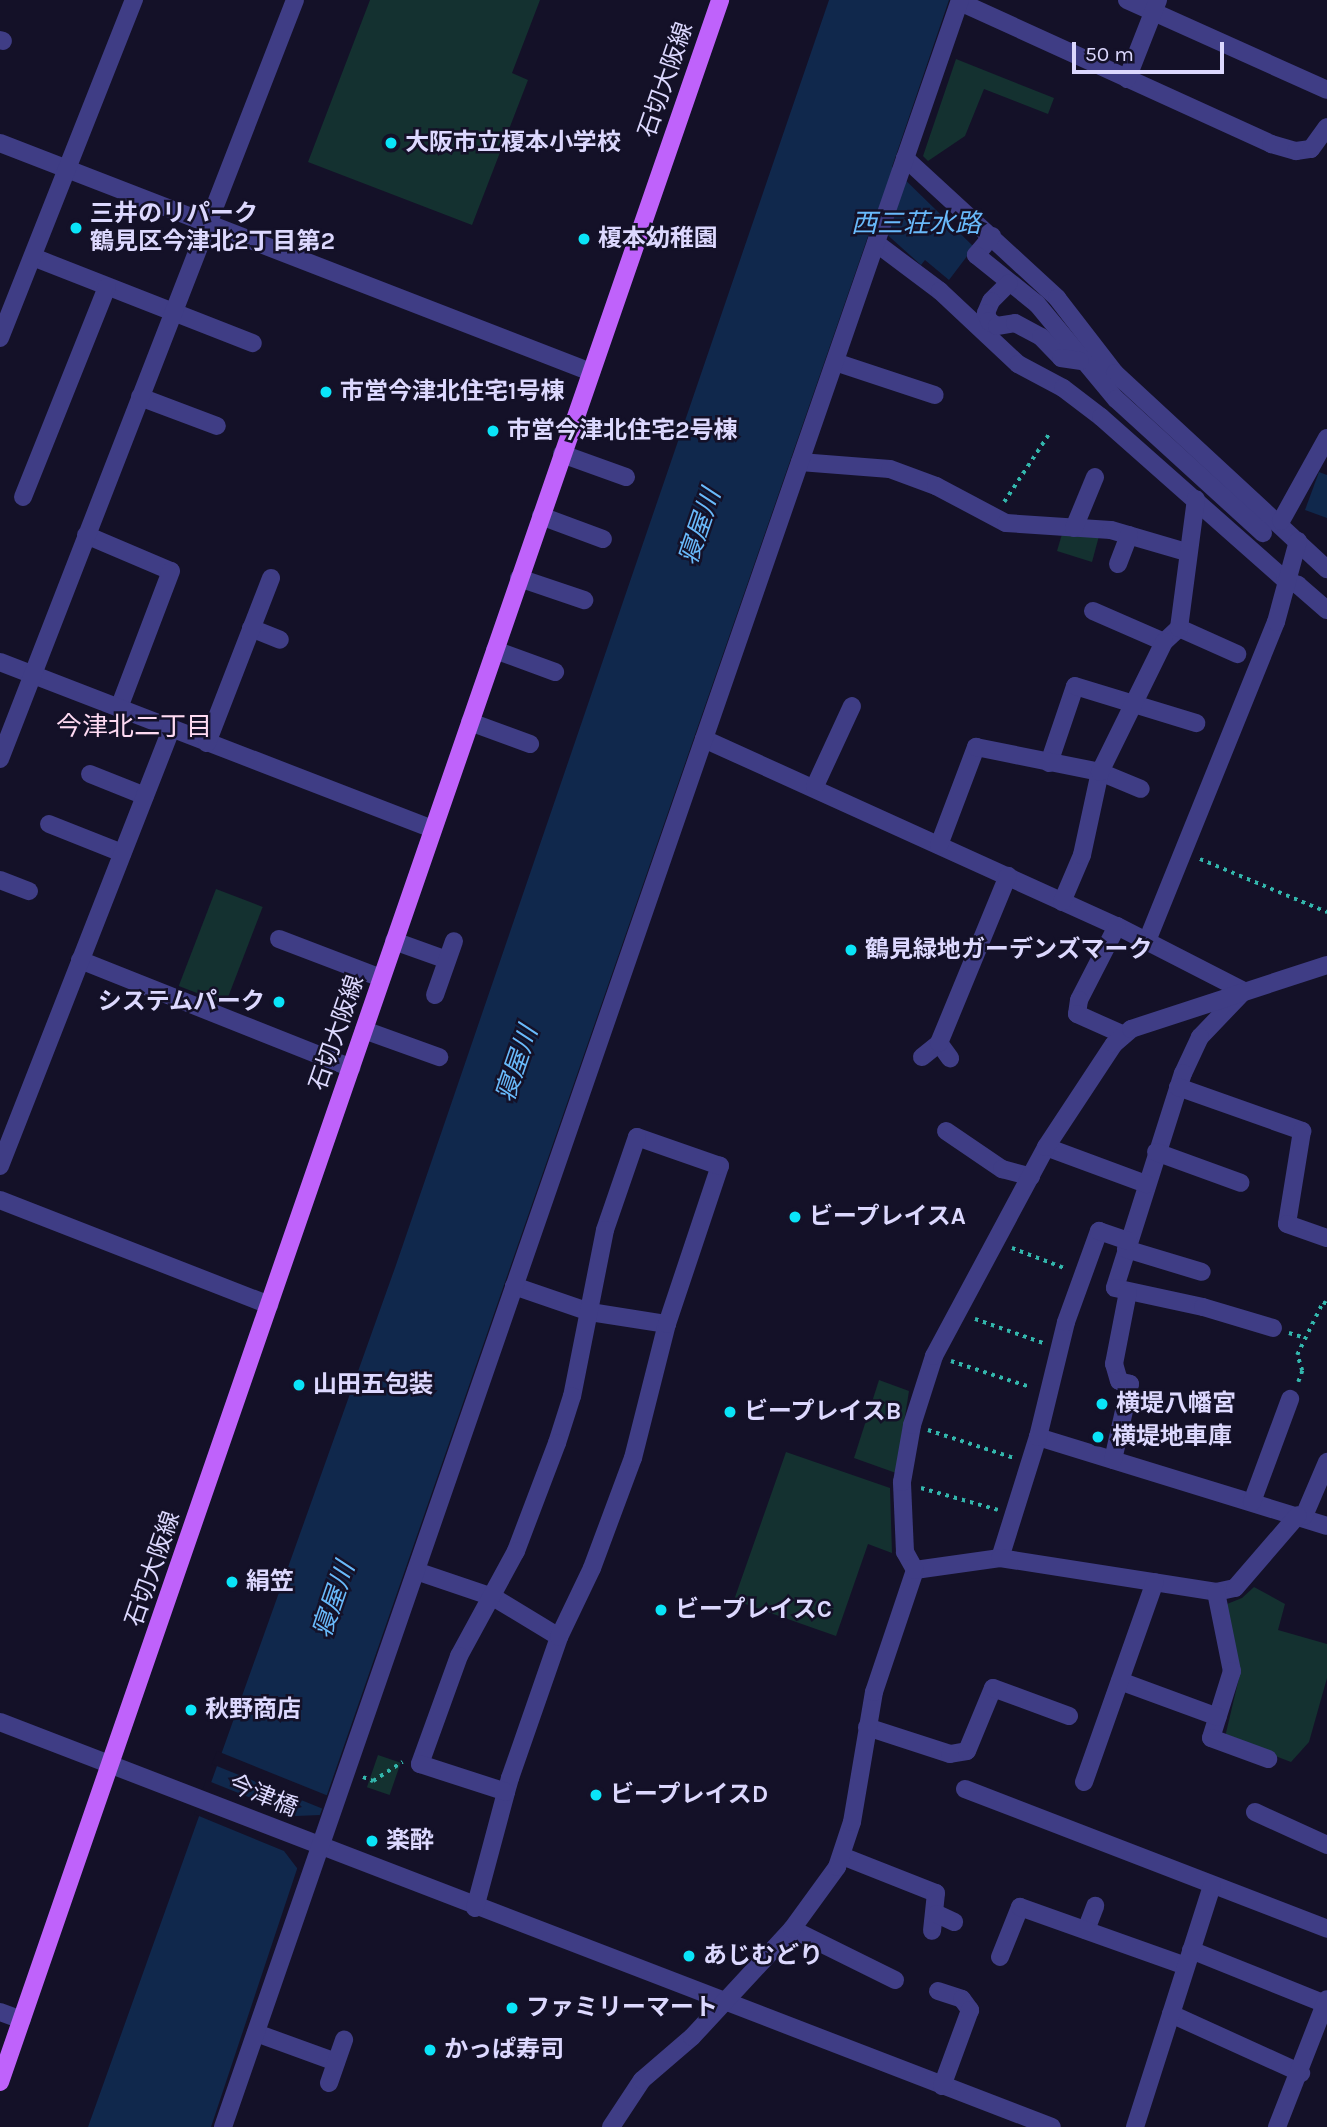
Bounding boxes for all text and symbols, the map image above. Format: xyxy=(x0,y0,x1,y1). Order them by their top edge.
street label: 石切大阪線 xyxy=(633,19,699,141)
scale bar xyxy=(1075,28,1227,72)
text: 50 m xyxy=(1085,42,1134,66)
place label: 大阪市立榎本小学校 xyxy=(405,129,621,157)
marker: 大阪市立榎本小学校 xyxy=(383,135,399,151)
place label: 三井のリパーク 鶴見区今津北2丁目第2 xyxy=(90,200,335,256)
water label: 西三荘水路 xyxy=(851,208,981,240)
marker: 三井のリパーク 鶴見区今津北2丁目第2 xyxy=(68,220,84,236)
place label: 榎本幼稚園 xyxy=(598,225,718,253)
marker: 榎本幼稚園 xyxy=(576,231,592,247)
place label: 市営今津北住宅1号棟 xyxy=(340,378,565,406)
marker: 市営今津北住宅1号棟 xyxy=(318,384,334,400)
place label: 市営今津北住宅2号棟 xyxy=(507,417,738,445)
marker: 市営今津北住宅2号棟 xyxy=(485,423,501,439)
water label: 寝屋川 xyxy=(673,485,727,569)
district label: 今津北二丁目 xyxy=(56,711,212,743)
place label: 鶴見緑地ガーデンズマーク xyxy=(865,936,1153,964)
marker: 鶴見緑地ガーデンズマーク xyxy=(843,942,859,958)
street label: 石切大阪線 xyxy=(304,972,370,1094)
place label: システムパーク xyxy=(97,988,265,1016)
marker: システムパーク xyxy=(271,994,287,1010)
water label: 寝屋川 xyxy=(490,1022,544,1106)
place label: ビープレイスA xyxy=(809,1203,968,1231)
marker: ビープレイスA xyxy=(787,1209,803,1225)
place label: 山田五包装 xyxy=(313,1371,433,1399)
marker: 山田五包装 xyxy=(291,1377,307,1393)
place label: 横堤八幡宮 xyxy=(1116,1390,1236,1418)
marker: 横堤八幡宮 xyxy=(1094,1396,1110,1412)
place label: ビープレイスB xyxy=(744,1398,904,1426)
marker: ビープレイスB xyxy=(722,1404,738,1420)
place label: 横堤地車庫 xyxy=(1112,1423,1232,1451)
marker: 横堤地車庫 xyxy=(1090,1429,1106,1445)
street label: 石切大阪線 xyxy=(120,1508,186,1630)
water label: 寝屋川 xyxy=(307,1558,361,1642)
place label: 絹笠 xyxy=(246,1568,294,1596)
marker: 絹笠 xyxy=(224,1574,240,1590)
place label: ビープレイスC xyxy=(675,1596,834,1624)
marker: ビープレイスC xyxy=(653,1602,669,1618)
place label: 秋野商店 xyxy=(205,1696,301,1724)
marker: 秋野商店 xyxy=(183,1702,199,1718)
street label: 今津橋 xyxy=(224,1769,302,1823)
place label: ビープレイスD xyxy=(610,1781,770,1809)
marker: ビープレイスD xyxy=(588,1787,604,1803)
place label: 楽酔 xyxy=(386,1827,434,1855)
marker: 楽酔 xyxy=(364,1833,380,1849)
place label: あじむどり xyxy=(703,1942,823,1970)
marker: あじむどり xyxy=(681,1948,697,1964)
place label: ファミリーマート xyxy=(526,1994,718,2022)
marker: ファミリーマート xyxy=(504,2000,520,2016)
place label: かっぱ寿司 xyxy=(444,2036,564,2064)
marker: かっぱ寿司 xyxy=(422,2042,438,2058)

